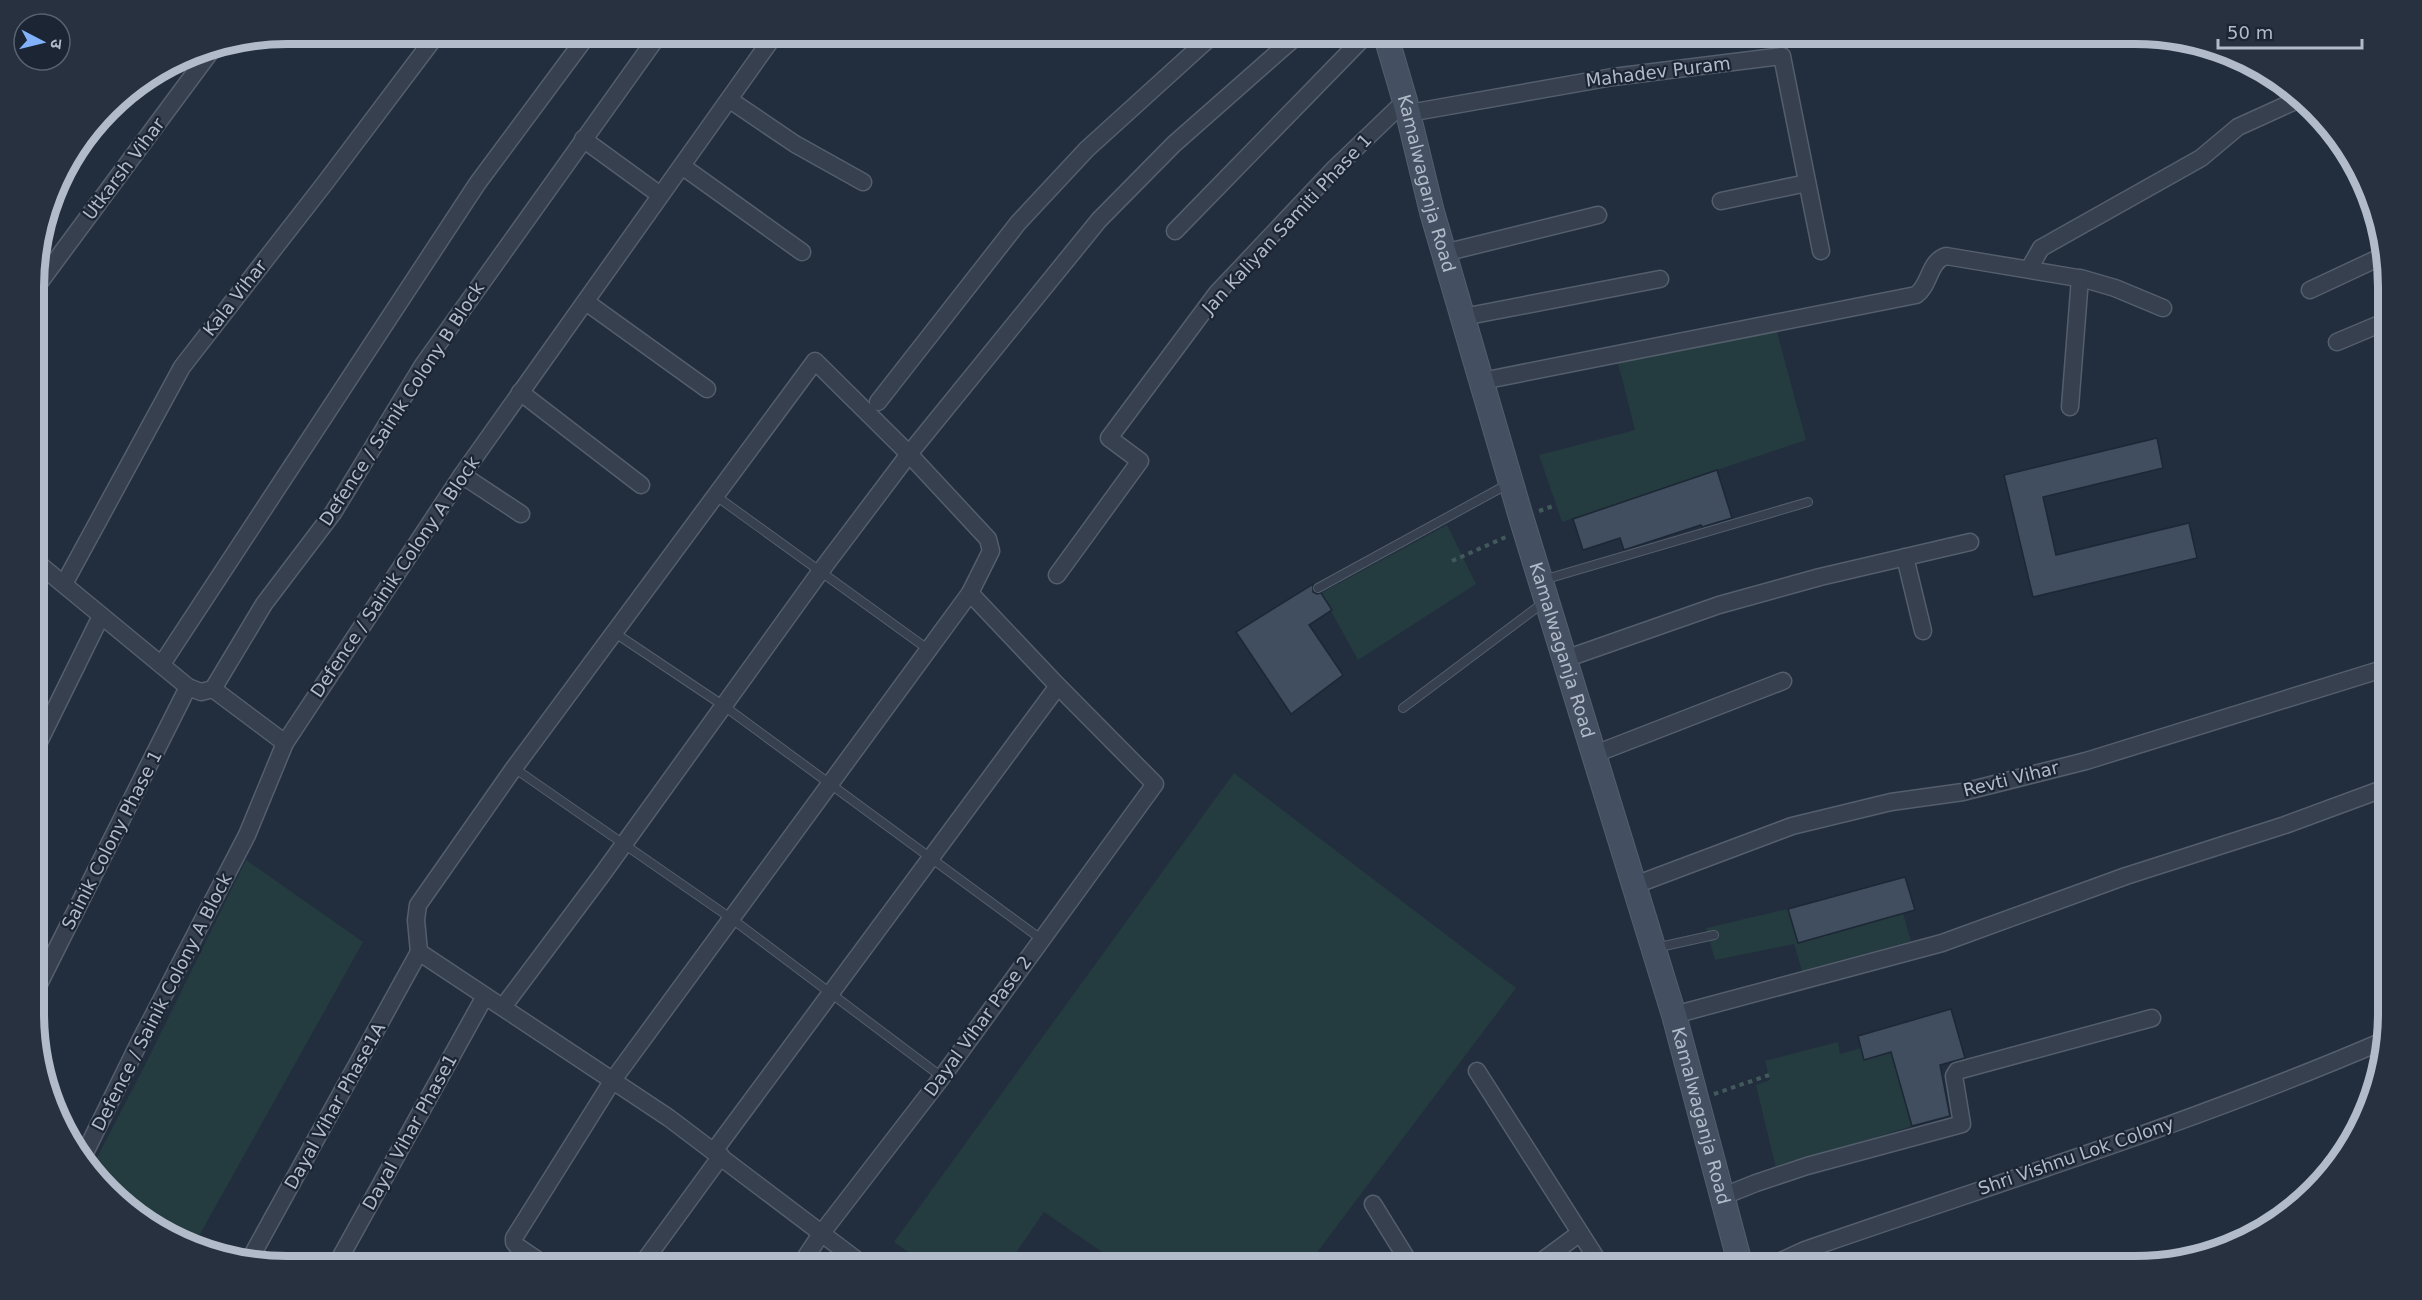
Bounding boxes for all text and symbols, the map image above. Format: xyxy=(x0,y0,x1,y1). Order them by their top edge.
north arrow xyxy=(12,12,72,72)
scale bar xyxy=(2218,12,2362,50)
text: 50 m xyxy=(2227,22,2273,43)
text: उ xyxy=(46,38,66,50)
street label: Mahadev Puram xyxy=(1584,52,1732,91)
street label: Kamalwaganja Road xyxy=(1394,92,1460,275)
street label: Utkarsh Vihar xyxy=(78,113,169,224)
street label: Jan Kaliyan Samiti Phase 1 xyxy=(1197,129,1376,319)
street label: Kala Vihar xyxy=(198,255,271,340)
street label: Defence / Sainik Colony B Block xyxy=(315,277,489,530)
street label: Defence / Sainik Colony A Block xyxy=(306,452,484,701)
street label: Kamalwaganja Road xyxy=(1525,559,1599,740)
street label: Sainik Colony Phase 1 xyxy=(57,747,166,933)
street label: Revti Vihar xyxy=(1961,756,2062,801)
street label: Defence / Sainik Colony A Block xyxy=(87,869,236,1134)
street label: Dayal Vihar Pase 2 xyxy=(920,951,1036,1100)
street label: Dayal Vihar Phase1A xyxy=(280,1018,389,1193)
street label: Kamalwaganja Road xyxy=(1668,1025,1735,1207)
street label: Dayal Vihar Phase1 xyxy=(358,1050,461,1213)
street label: Shri Vishnu Lok Colony xyxy=(1975,1112,2177,1199)

